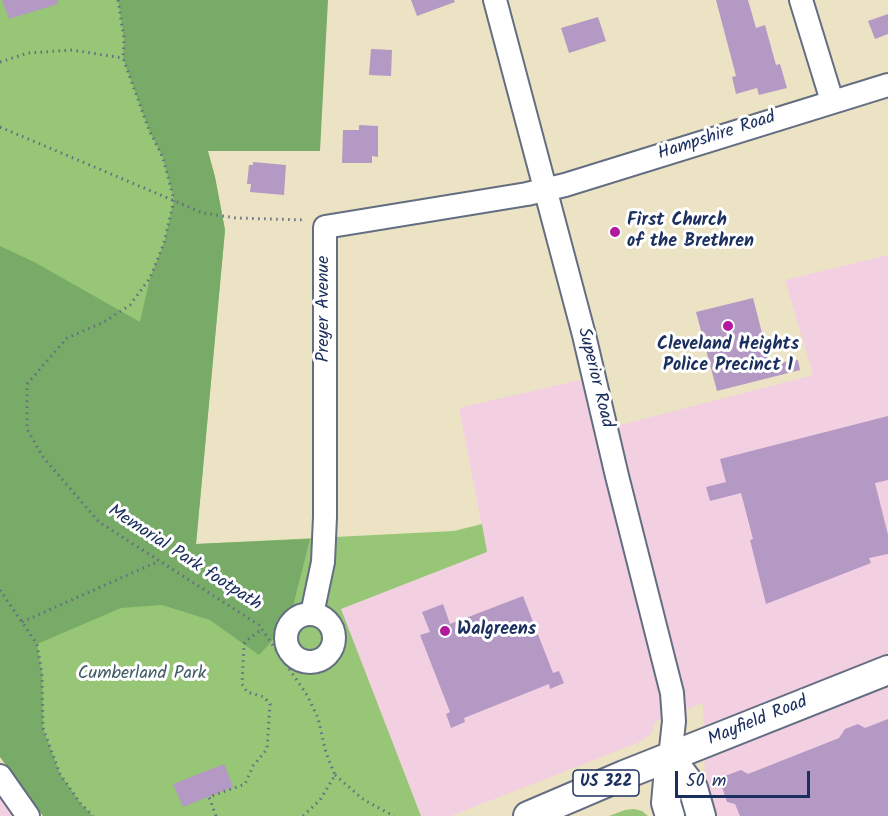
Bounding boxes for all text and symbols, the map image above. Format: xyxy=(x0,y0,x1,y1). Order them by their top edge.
street label: Hampshire Road xyxy=(655,108,779,166)
place label: First Church of the Brethren xyxy=(627,211,754,254)
marker: First Church of the Brethren xyxy=(608,225,622,239)
street label: Preyer Avenue xyxy=(314,256,336,362)
marker: Cleveland Heights Police Precinct 1 xyxy=(721,319,735,333)
street label: Superior Road xyxy=(571,326,617,430)
place label: Cleveland Heights Police Precinct 1 xyxy=(657,335,799,378)
street label: Memorial Park footpath xyxy=(103,501,265,617)
place label: Walgreens xyxy=(457,620,536,642)
marker: Walgreens xyxy=(438,624,452,638)
park label: Cumberland Park xyxy=(78,664,206,686)
street label: Mayfield Road xyxy=(705,692,811,752)
scale bar xyxy=(678,759,813,797)
text: 50 m xyxy=(686,767,726,796)
road number: US 322 xyxy=(573,770,639,796)

